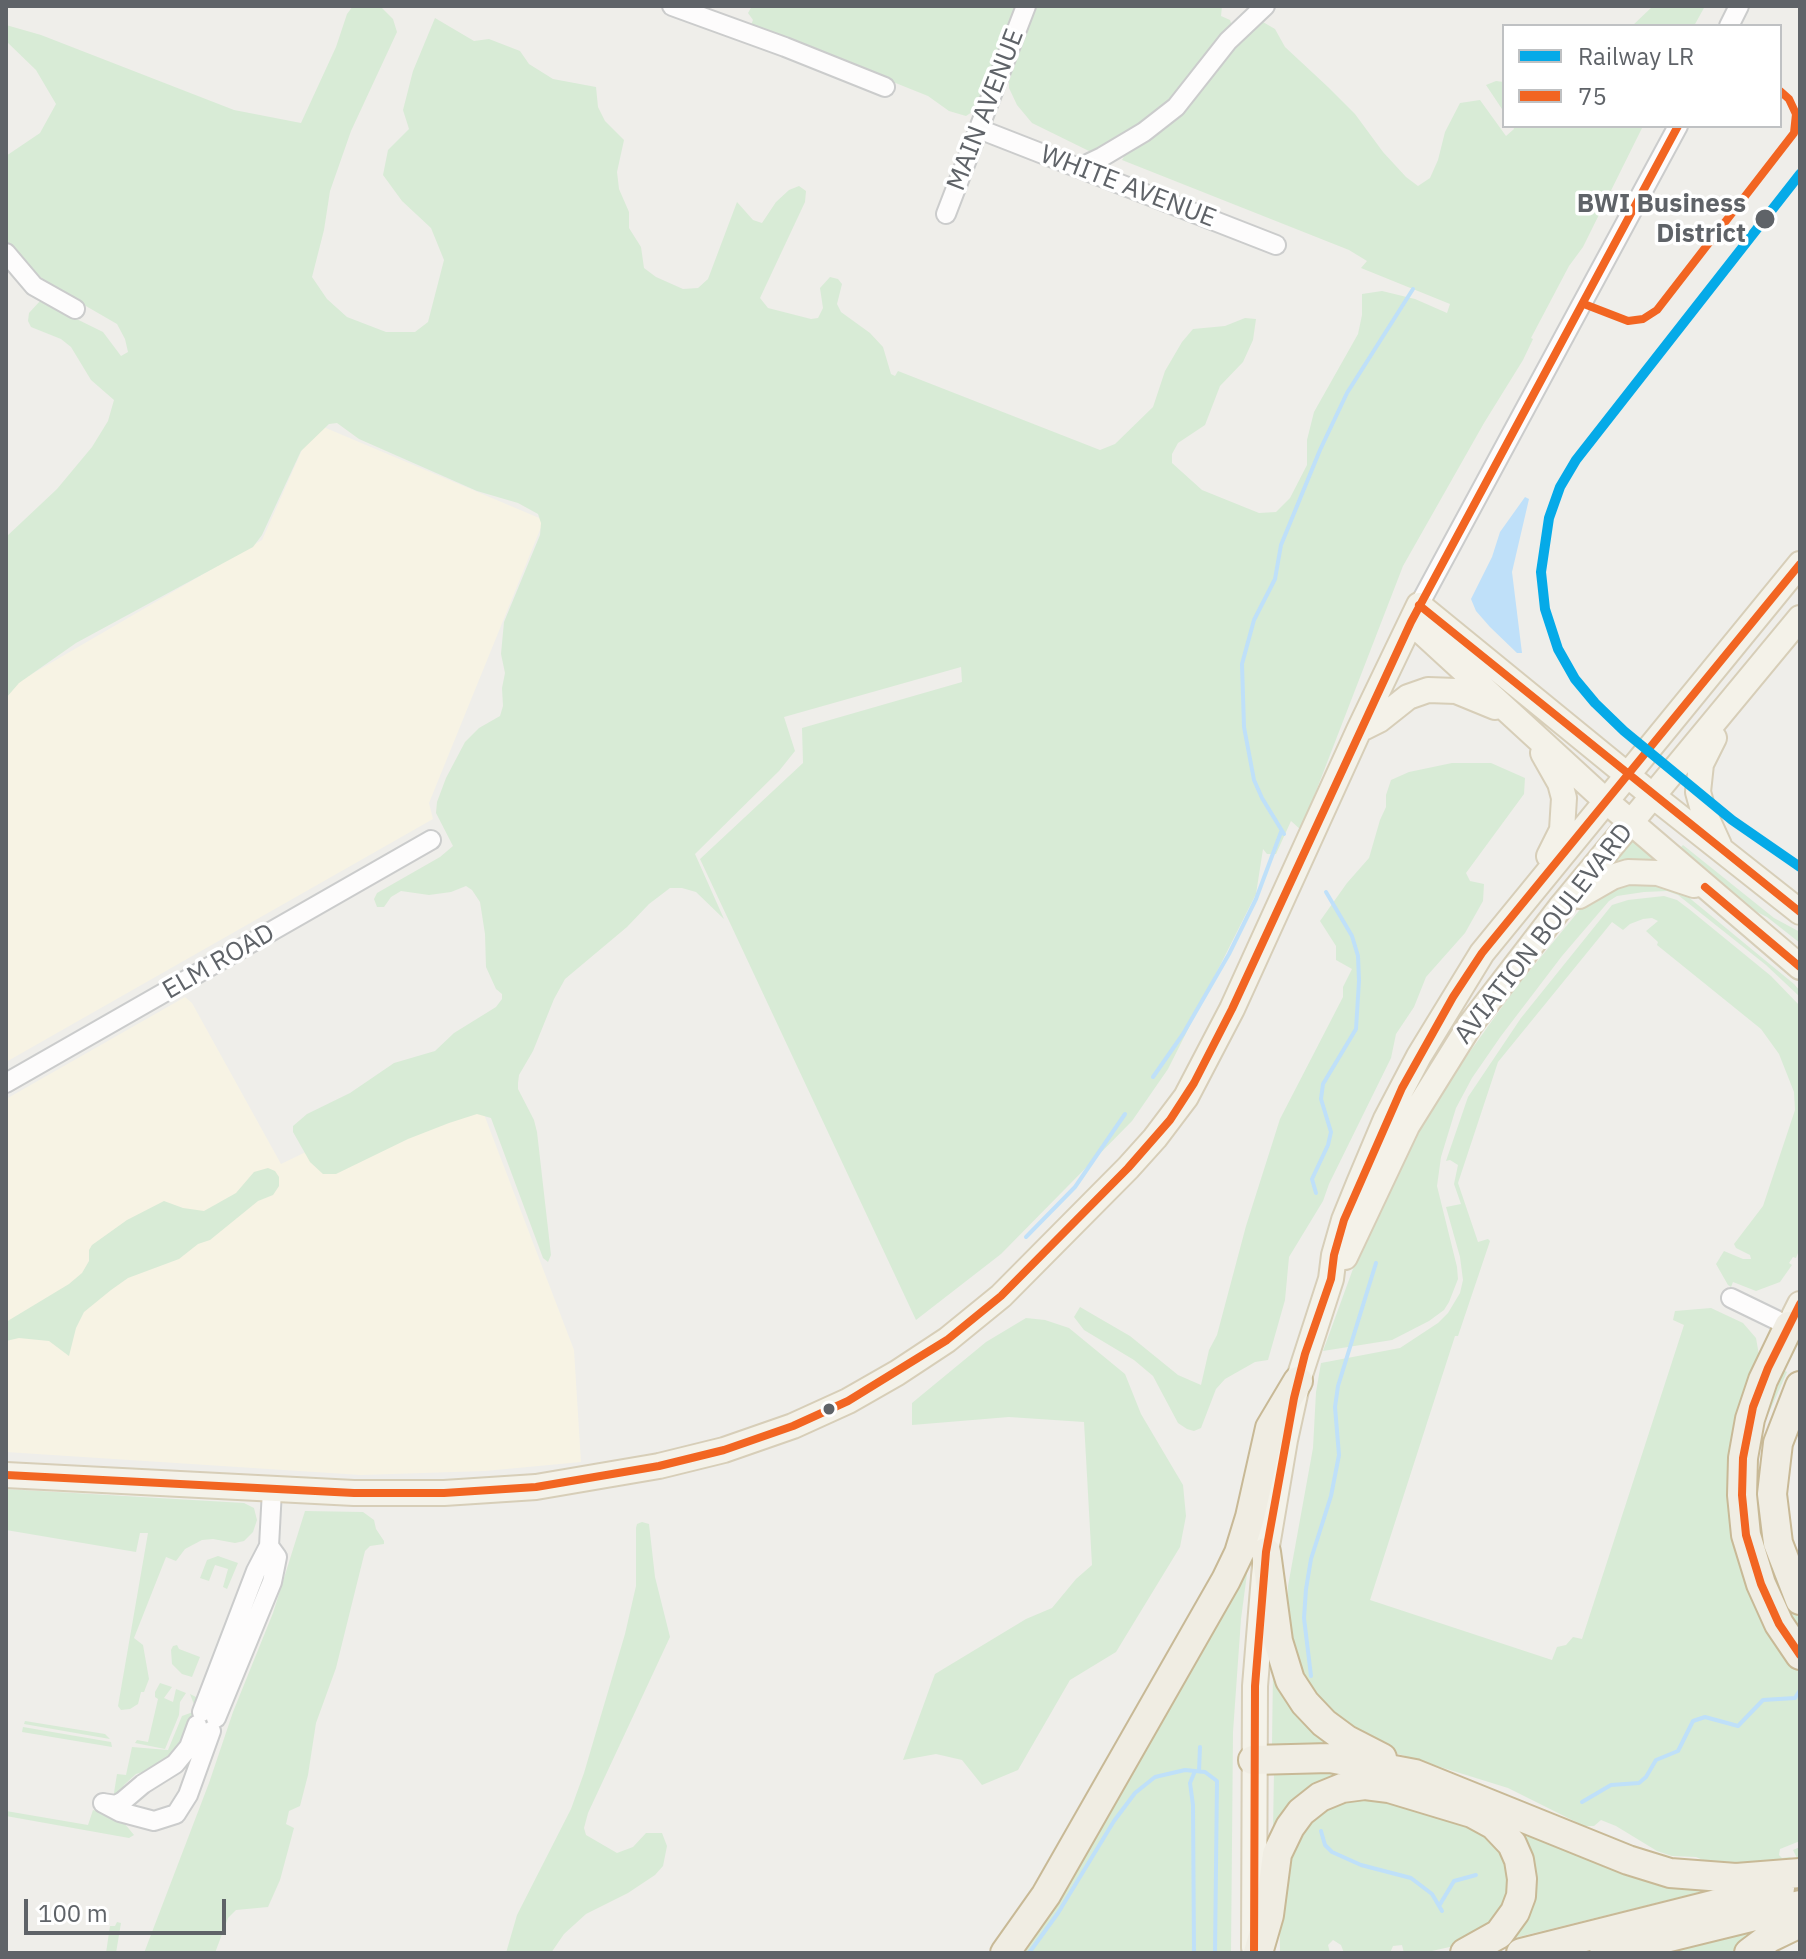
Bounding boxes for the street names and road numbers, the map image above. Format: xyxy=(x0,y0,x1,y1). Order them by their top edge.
street label: MAIN AVENUE xyxy=(941,25,1031,195)
street label: WHITE AVENUE xyxy=(1036,139,1220,235)
street label: AVIATION BOULEVARD xyxy=(1448,818,1640,1050)
street label: ELM ROAD xyxy=(158,918,280,1006)

